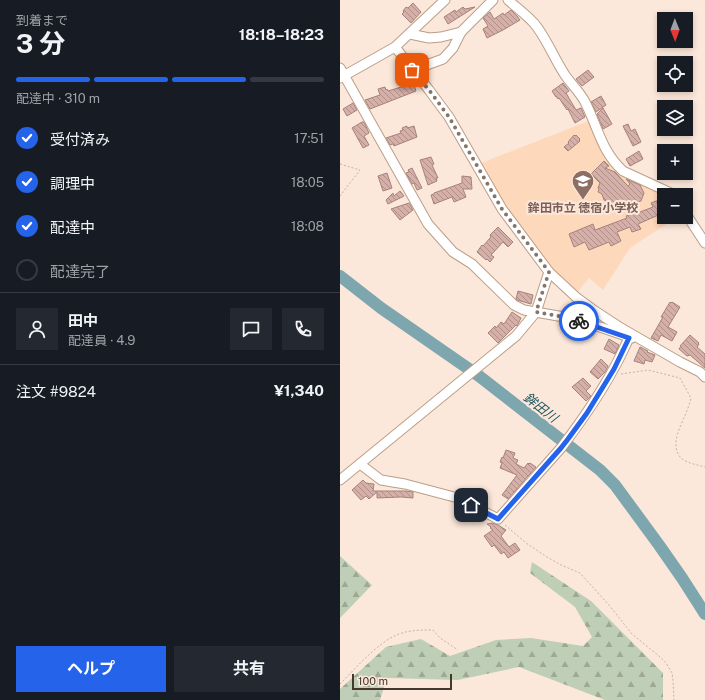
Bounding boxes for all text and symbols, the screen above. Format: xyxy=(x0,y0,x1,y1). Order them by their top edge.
north arrow xyxy=(657,12,693,48)
map controls xyxy=(657,12,693,224)
text: 到着まで xyxy=(16,13,68,28)
text: 18:18–18:23 xyxy=(239,26,324,43)
text: 3 分 xyxy=(16,28,65,59)
pin xyxy=(395,53,429,87)
button: locate xyxy=(657,56,693,92)
icon: bag xyxy=(401,59,423,81)
text: 配達中 · 310 m xyxy=(16,91,100,106)
button: layers xyxy=(657,100,693,136)
icon: check xyxy=(16,127,38,149)
text: 受付済み xyxy=(50,131,110,148)
text: 17:51 xyxy=(294,131,324,146)
button: + xyxy=(657,144,693,180)
school or university icon: 鉾田市立 徳宿小学校 xyxy=(570,168,596,201)
icon: check xyxy=(16,171,38,193)
text: 調理中 xyxy=(50,175,95,192)
text: 18:05 xyxy=(291,175,324,190)
button: − xyxy=(657,188,693,224)
place label: 鉾田市立 徳宿小学校 xyxy=(527,201,638,215)
icon: check xyxy=(16,215,38,237)
text: 配達中 xyxy=(50,219,95,236)
text: 18:08 xyxy=(291,219,324,234)
text: 配達完了 xyxy=(50,263,110,280)
courier xyxy=(559,301,599,341)
button: person xyxy=(16,308,58,350)
button: chat xyxy=(230,308,272,350)
button: phone xyxy=(282,308,324,350)
icon: bike xyxy=(568,310,590,332)
text: 田中 xyxy=(68,312,98,329)
text: 配達員 · 4.9 xyxy=(68,333,135,348)
text: ¥1,340 xyxy=(274,382,324,399)
text: 注文 #9824 xyxy=(16,383,96,400)
water label: 鉾田川 xyxy=(521,389,562,427)
pin xyxy=(454,488,488,522)
icon: home xyxy=(460,494,482,516)
button: ヘルプ xyxy=(16,646,166,692)
button: 共有 xyxy=(174,646,324,692)
scale bar xyxy=(352,672,452,691)
text: 100 m xyxy=(358,675,388,687)

